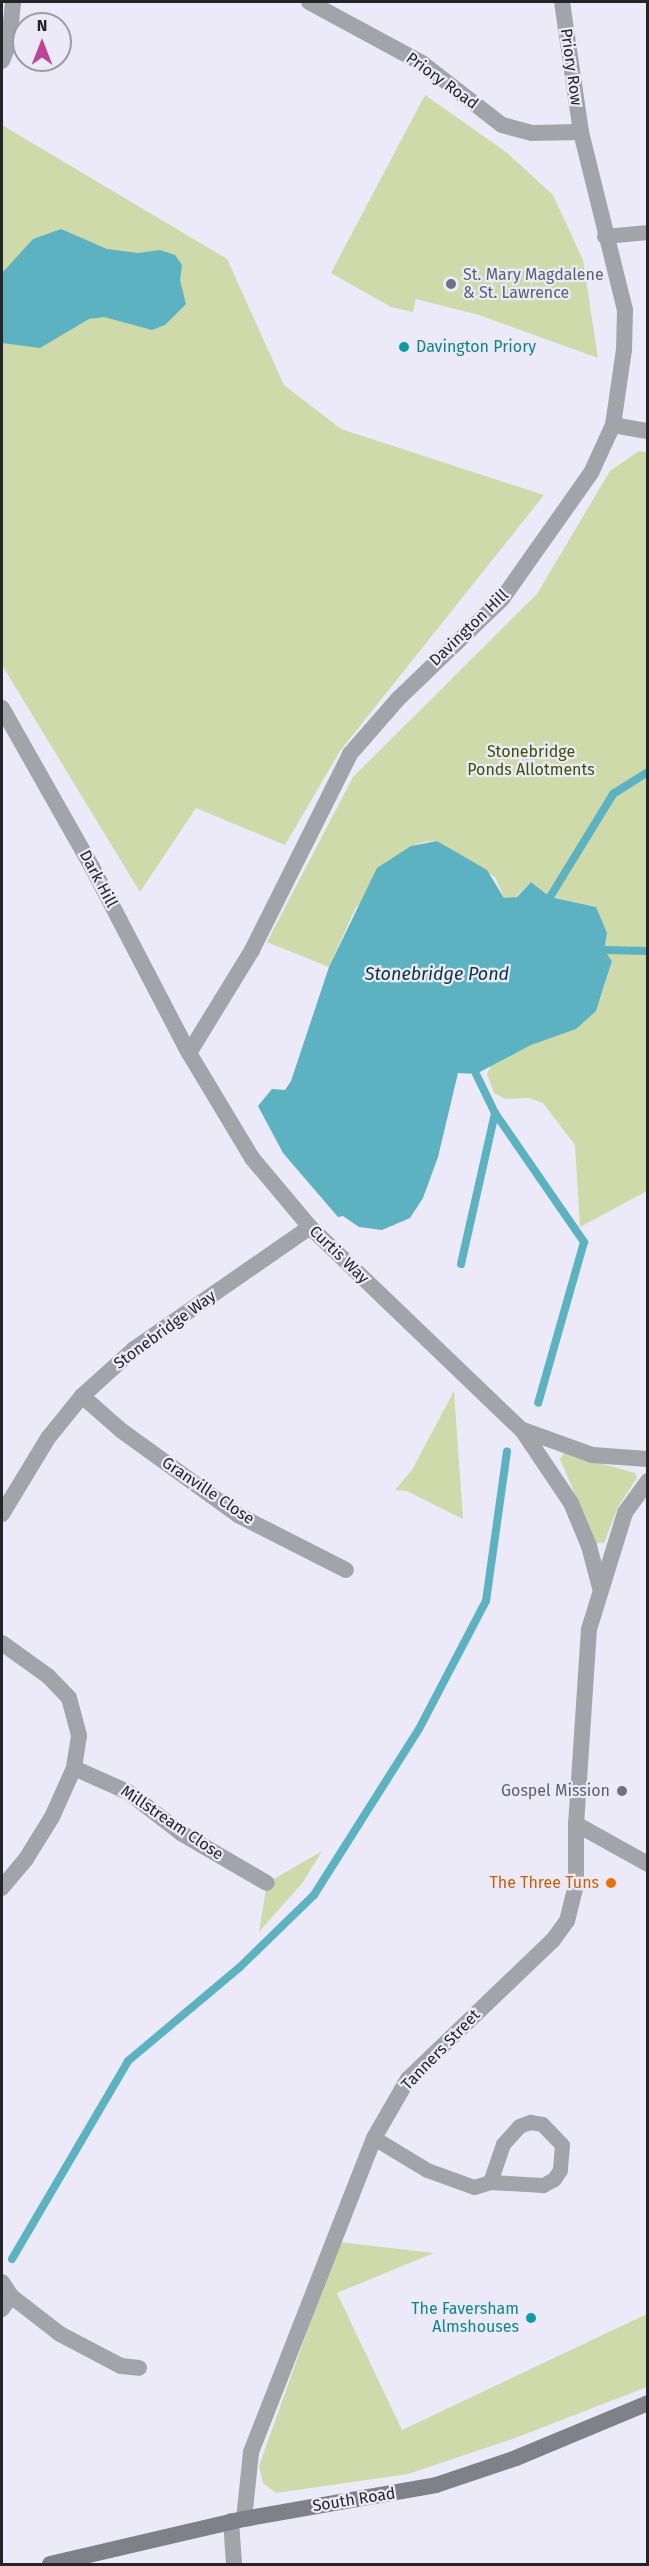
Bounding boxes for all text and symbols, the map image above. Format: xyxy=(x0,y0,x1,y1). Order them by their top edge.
north arrow xyxy=(12,12,72,72)
text: N xyxy=(37,16,47,35)
street label: Priory Row xyxy=(556,27,586,107)
street label: Priory Road xyxy=(402,48,482,114)
place label: St. Mary Magdalene & St. Lawrence xyxy=(463,265,604,303)
marker: St. Mary Magdalene & St. Lawrence xyxy=(444,277,458,291)
place label: Davington Priory xyxy=(416,337,536,357)
marker: Davington Priory xyxy=(397,340,411,354)
street label: Davington Hill xyxy=(426,586,512,670)
park label: Stonebridge Ponds Allotments xyxy=(467,742,595,780)
street label: Dark Hill xyxy=(75,847,121,911)
water label: Stonebridge Pond xyxy=(365,963,509,985)
street label: Curtis Way xyxy=(305,1222,373,1288)
street label: Stonebridge Way xyxy=(110,1287,220,1373)
street label: Granville Close xyxy=(158,1453,258,1529)
place label: Gospel Mission xyxy=(501,1781,610,1801)
street label: Millstream Close xyxy=(117,1782,227,1864)
marker: Gospel Mission xyxy=(615,1784,629,1798)
place label: The Three Tuns xyxy=(490,1873,599,1893)
marker: The Three Tuns xyxy=(604,1876,618,1890)
street label: Tanners Street xyxy=(398,2006,484,2094)
place label: The Faversham Almshouses xyxy=(411,2299,519,2337)
marker: The Faversham Almshouses xyxy=(524,2311,538,2325)
street label: South Road xyxy=(311,2484,397,2516)

